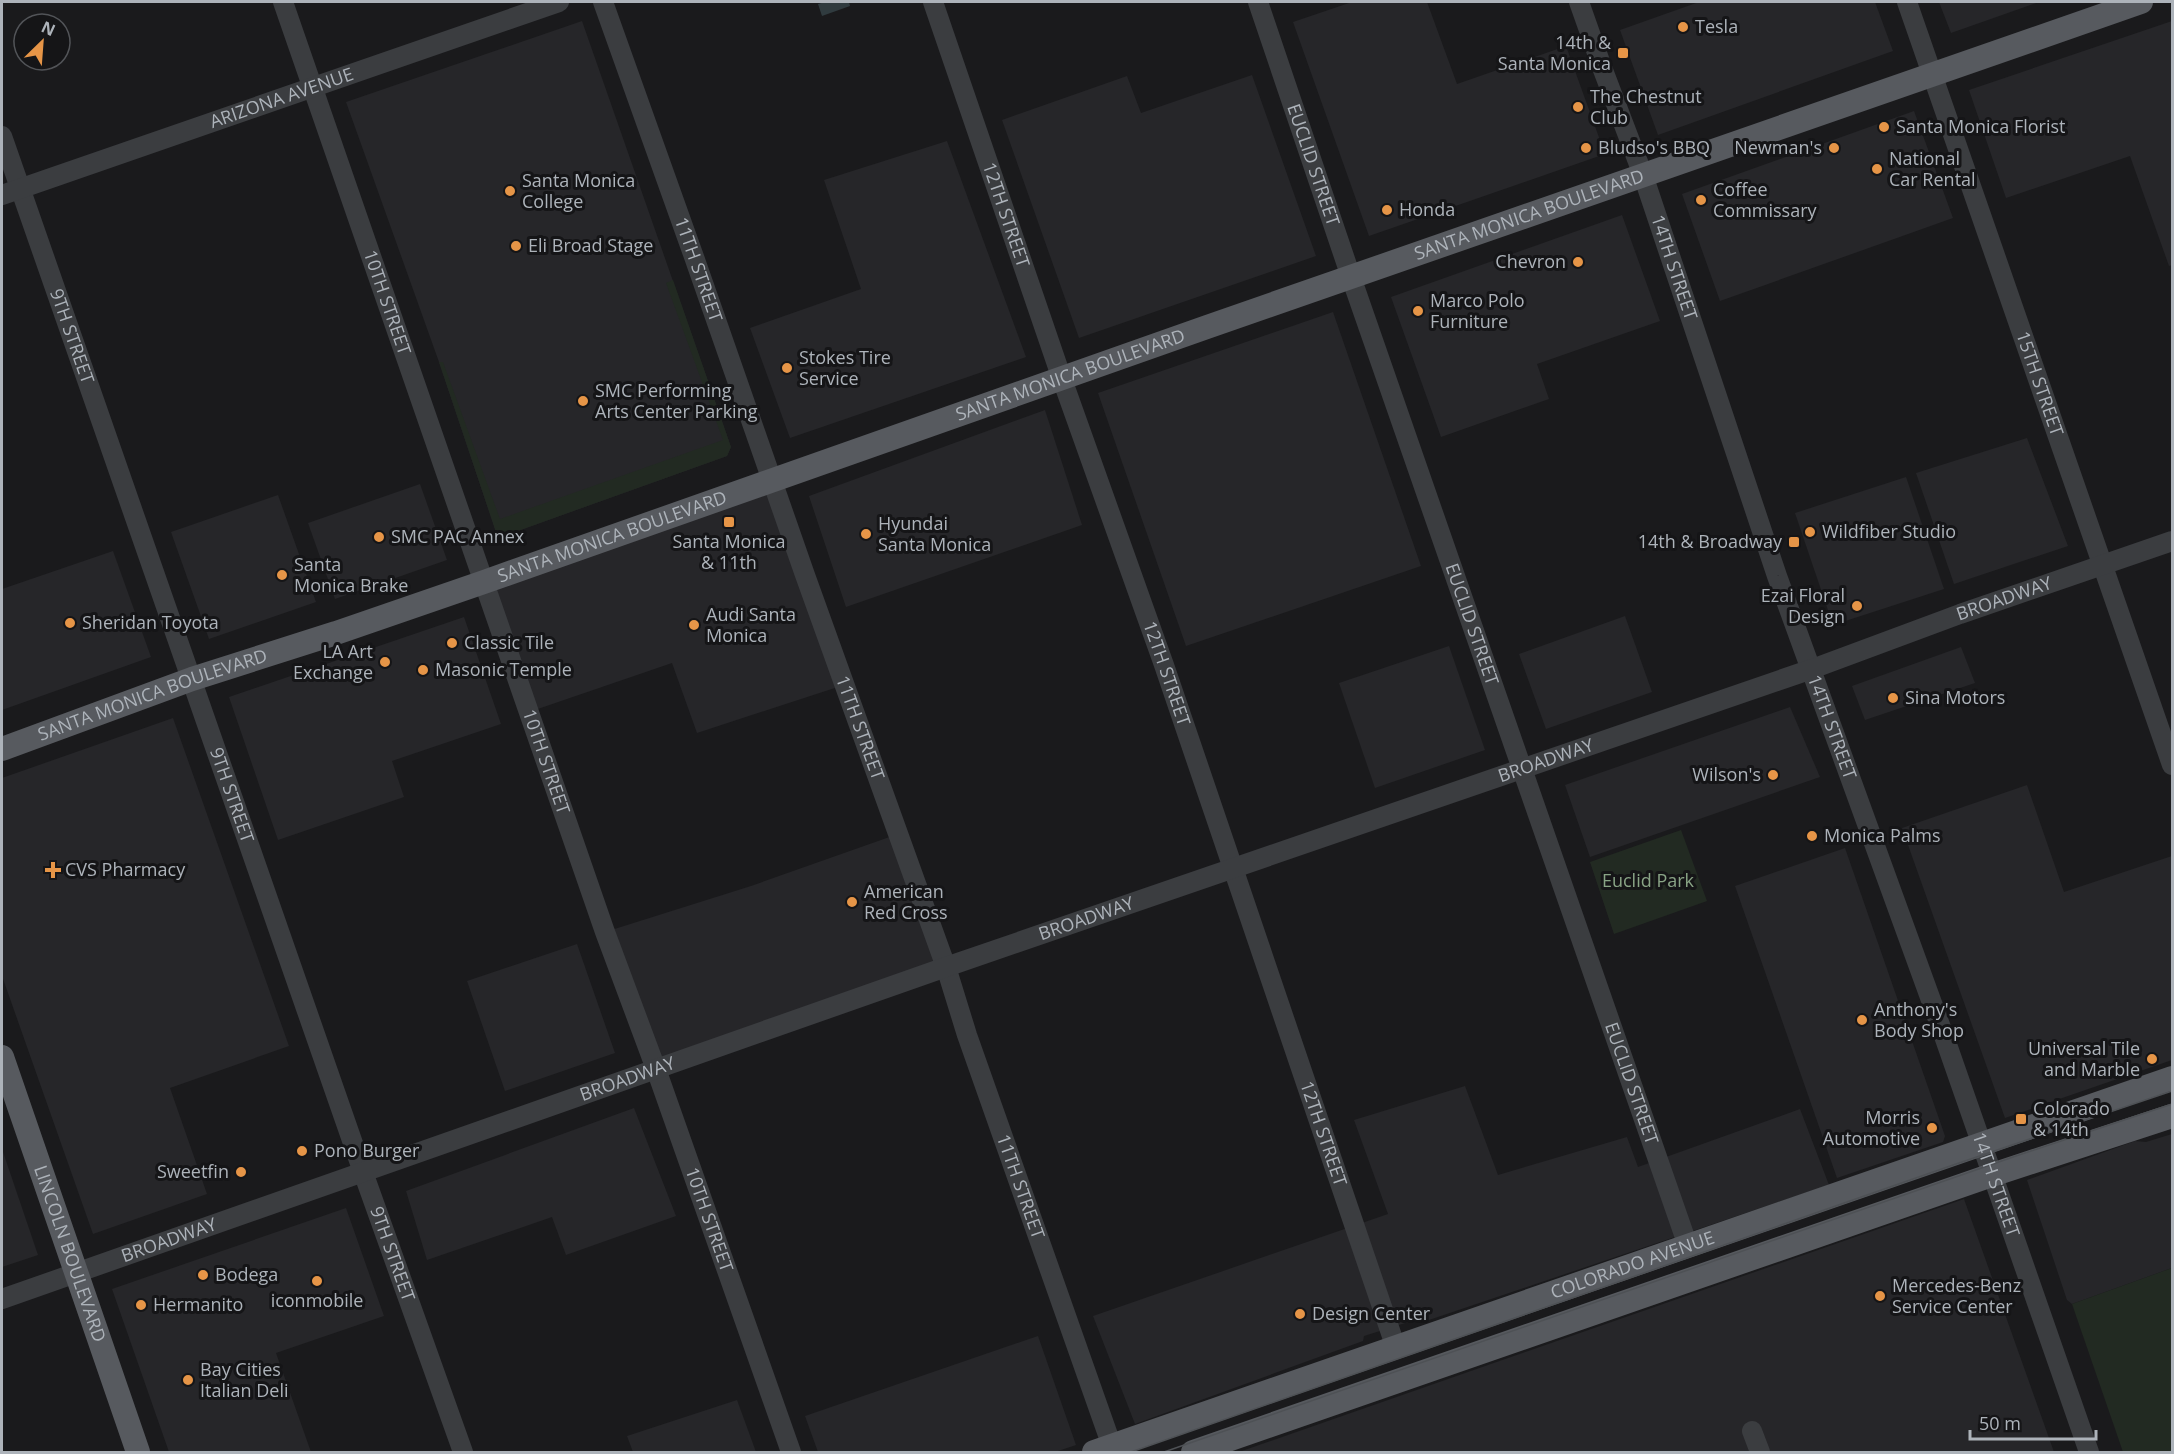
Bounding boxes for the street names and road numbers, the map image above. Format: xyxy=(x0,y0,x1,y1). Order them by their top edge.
street label: ARIZONA AVENUE xyxy=(206,61,356,133)
street label: EUCLID STREET xyxy=(1282,100,1346,229)
street label: 12TH STREET xyxy=(978,159,1036,270)
street label: SANTA MONICA BOULEVARD xyxy=(1411,163,1647,265)
street label: 14TH STREET xyxy=(1646,212,1704,323)
street label: 11TH STREET xyxy=(670,214,729,325)
street label: 10TH STREET xyxy=(359,247,417,358)
street label: 9TH STREET xyxy=(45,285,100,387)
street label: SANTA MONICA BOULEVARD xyxy=(952,323,1188,426)
street label: 15TH STREET xyxy=(2011,328,2070,439)
street label: SANTA MONICA BOULEVARD xyxy=(494,484,730,587)
street label: EUCLID STREET xyxy=(1440,560,1505,688)
street label: BROADWAY xyxy=(1953,570,2055,625)
street label: 12TH STREET xyxy=(1138,618,1197,729)
street label: SANTA MONICA BOULEVARD xyxy=(34,643,270,746)
street label: 14TH STREET xyxy=(1803,671,1863,782)
street label: 11TH STREET xyxy=(831,672,891,783)
street label: 10TH STREET xyxy=(518,706,576,817)
street label: BROADWAY xyxy=(1495,732,1597,787)
street label: 9TH STREET xyxy=(205,744,260,846)
street label: BROADWAY xyxy=(1035,890,1138,945)
street label: EUCLID STREET xyxy=(1600,1019,1665,1147)
street label: BROADWAY xyxy=(576,1050,679,1106)
street label: 12TH STREET xyxy=(1295,1078,1353,1189)
street label: 14TH STREET xyxy=(1967,1129,2026,1240)
street label: 11TH STREET xyxy=(992,1131,1051,1242)
street label: LINCOLN BOULEVARD xyxy=(29,1162,112,1345)
street label: 10TH STREET xyxy=(681,1164,740,1275)
street label: 9TH STREET xyxy=(365,1203,421,1304)
street label: BROADWAY xyxy=(118,1211,220,1267)
street label: COLORADO AVENUE xyxy=(1547,1225,1717,1304)

